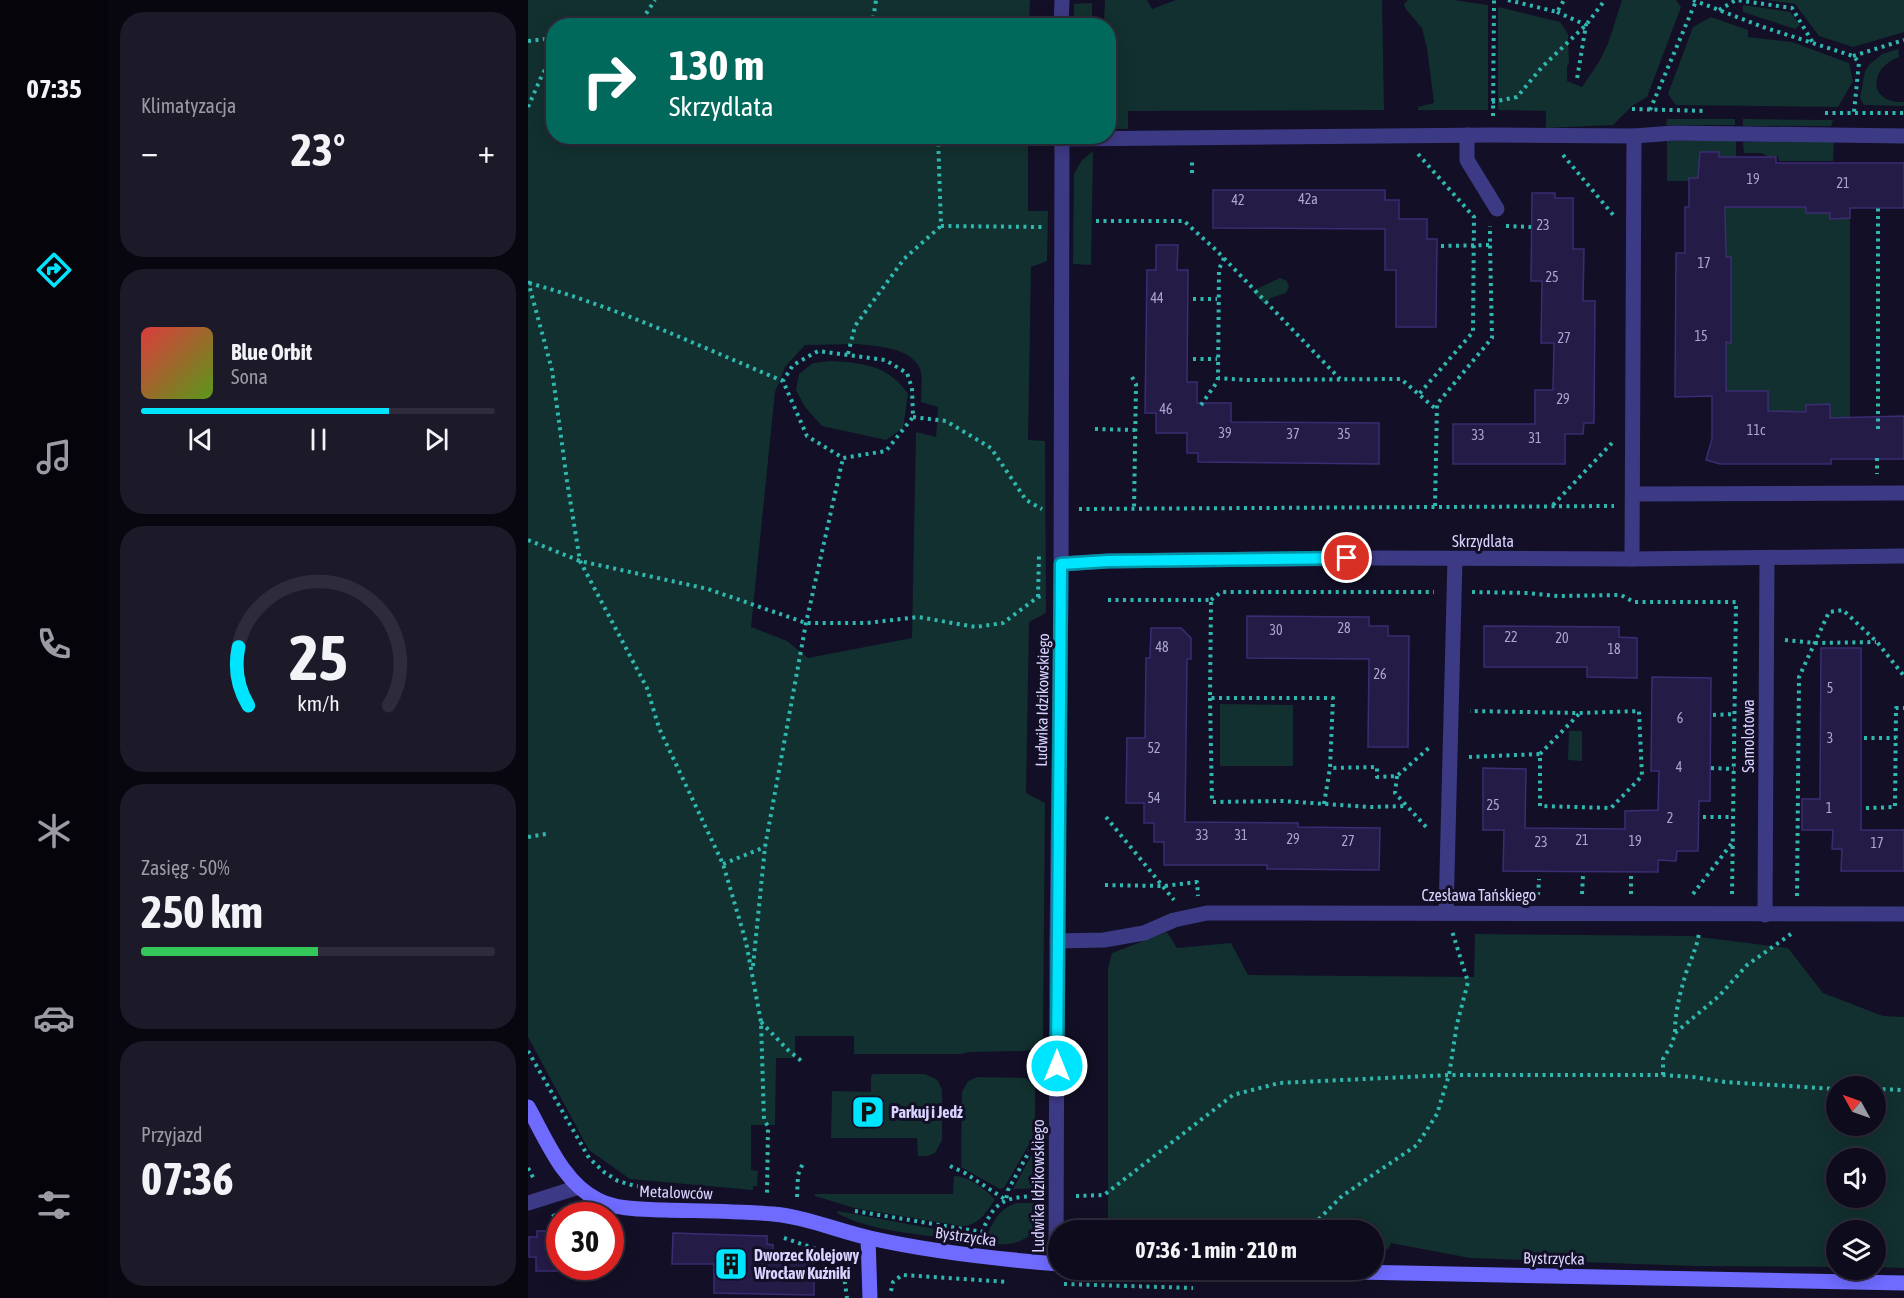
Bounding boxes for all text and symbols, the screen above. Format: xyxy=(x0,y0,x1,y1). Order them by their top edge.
text: 130 m xyxy=(669,41,764,89)
icon: right xyxy=(570,42,648,120)
text: 07:35 xyxy=(26,73,82,104)
text: Skrzydlata xyxy=(669,91,774,122)
text: Klimatyzacja xyxy=(141,94,236,117)
text: 23° xyxy=(291,124,345,176)
text: − xyxy=(141,132,158,170)
text: + xyxy=(478,132,495,170)
house number: 19 xyxy=(1746,171,1760,187)
house number: 21 xyxy=(1836,175,1850,191)
house number: 42a xyxy=(1298,191,1318,207)
house number: 42 xyxy=(1231,192,1245,208)
house number: 23 xyxy=(1536,217,1550,233)
icon: directions xyxy=(33,249,75,291)
house number: 17 xyxy=(1697,255,1711,271)
house number: 25 xyxy=(1545,269,1559,285)
house number: 44 xyxy=(1150,290,1164,306)
house number: 15 xyxy=(1694,328,1708,344)
house number: 27 xyxy=(1557,330,1571,346)
text: Blue Orbit xyxy=(231,339,312,365)
text: Sona xyxy=(231,365,268,388)
house number: 29 xyxy=(1556,391,1570,407)
house number: 46 xyxy=(1159,401,1173,417)
house number: 11c xyxy=(1747,422,1766,438)
icon: previous xyxy=(184,423,217,456)
icon: pause xyxy=(302,423,335,456)
icon: next xyxy=(420,423,453,456)
house number: 39 xyxy=(1218,425,1232,441)
house number: 37 xyxy=(1286,426,1300,442)
house number: 35 xyxy=(1337,426,1351,442)
house number: 33 xyxy=(1471,427,1485,443)
house number: 31 xyxy=(1528,430,1542,446)
icon: music xyxy=(33,436,75,478)
pin xyxy=(1321,532,1372,583)
street label: Skrzydlata xyxy=(1452,532,1514,551)
icon: arrive xyxy=(1330,541,1363,574)
house number: 28 xyxy=(1337,620,1351,636)
text: 25 xyxy=(289,622,347,693)
house number: 30 xyxy=(1269,622,1283,638)
icon: phone xyxy=(33,623,75,665)
house number: 22 xyxy=(1504,629,1518,645)
house number: 20 xyxy=(1555,630,1569,646)
street label: Ludwika Idzikowskiego xyxy=(1032,633,1053,767)
house number: 48 xyxy=(1155,639,1169,655)
house number: 18 xyxy=(1607,641,1621,657)
house number: 26 xyxy=(1373,666,1387,682)
house number: 5 xyxy=(1827,680,1833,696)
text: km/h xyxy=(297,691,339,716)
street label: Samolotowa xyxy=(1739,699,1757,773)
house number: 6 xyxy=(1677,710,1684,726)
house number: 3 xyxy=(1827,730,1833,746)
house number: 52 xyxy=(1147,740,1161,756)
house number: 4 xyxy=(1676,759,1683,775)
house number: 54 xyxy=(1147,790,1161,806)
house number: 25 xyxy=(1486,797,1500,813)
house number: 1 xyxy=(1826,800,1832,816)
icon: climate xyxy=(33,810,75,852)
house number: 2 xyxy=(1667,810,1673,826)
house number: 33 xyxy=(1195,827,1209,843)
house number: 31 xyxy=(1234,827,1248,843)
house number: 29 xyxy=(1286,831,1300,847)
house number: 21 xyxy=(1575,832,1589,848)
house number: 27 xyxy=(1341,833,1355,849)
house number: 19 xyxy=(1628,833,1642,849)
house number: 23 xyxy=(1534,834,1548,850)
house number: 17 xyxy=(1870,835,1884,851)
text: Zasięg · 50% xyxy=(141,856,230,879)
text: 250 km xyxy=(141,886,263,938)
street label: Czesława Tańskiego xyxy=(1422,886,1536,905)
icon: car xyxy=(33,997,75,1039)
position arrow xyxy=(1025,1034,1089,1098)
north arrow xyxy=(1826,1076,1886,1136)
map controls xyxy=(1826,1076,1886,1280)
parking icon: Parkuj i Jedź xyxy=(850,1094,886,1130)
place label: Parkuj i Jedź xyxy=(891,1103,963,1121)
street label: Ludwika Idzikowskiego xyxy=(1029,1119,1048,1253)
text: Przyjazd xyxy=(141,1123,203,1146)
button: sound xyxy=(1826,1148,1886,1208)
text: 07:36 xyxy=(141,1153,234,1205)
street label: Metalowców xyxy=(639,1182,714,1202)
icon: filters xyxy=(33,1184,75,1226)
speed limit sign: 30 xyxy=(546,1202,624,1280)
button: layers xyxy=(1826,1220,1886,1280)
street label: Bystrzycka xyxy=(934,1223,998,1250)
text: 07:36 · 1 min · 210 m xyxy=(1135,1237,1297,1263)
building icon: Dworzec Kolejowy Wrocław Kuźniki xyxy=(713,1246,749,1282)
place label: Dworzec Kolejowy Wrocław Kuźniki xyxy=(753,1246,859,1282)
street label: Bystrzycka xyxy=(1523,1248,1585,1269)

